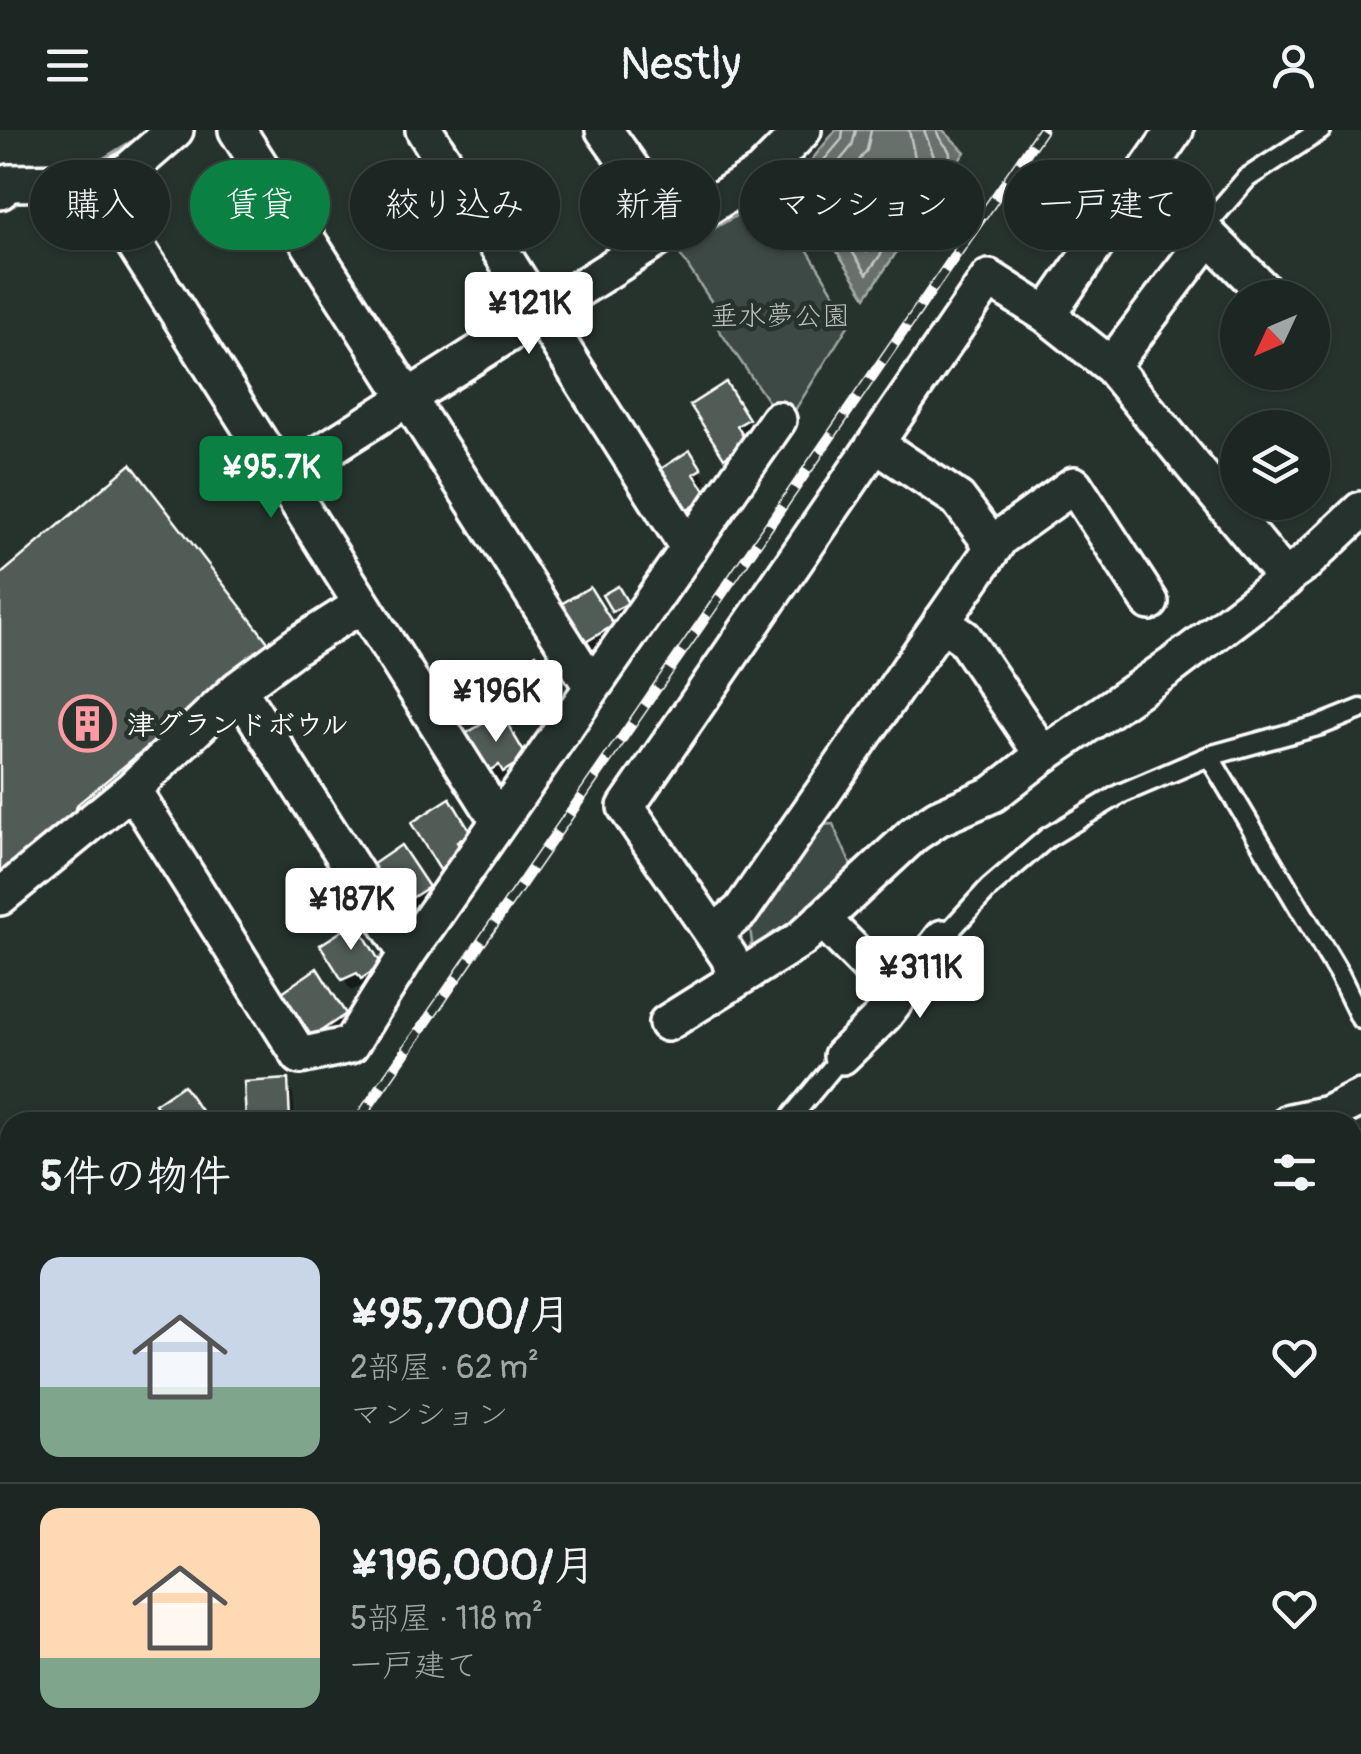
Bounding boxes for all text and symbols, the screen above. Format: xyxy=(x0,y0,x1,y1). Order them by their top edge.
text: Nestly xyxy=(620,37,741,93)
icon: menu xyxy=(40,38,95,93)
icon: person xyxy=(1266,38,1321,93)
chip: 購入 xyxy=(30,160,170,250)
chip: 賃貸 xyxy=(190,160,330,250)
chip: 絞り込み xyxy=(350,160,560,250)
chip: 新着 xyxy=(580,160,720,250)
chip: マンション xyxy=(740,160,984,250)
chip: 一戸建て xyxy=(1004,160,1214,250)
pin: ¥121K xyxy=(459,272,599,357)
north arrow xyxy=(1220,280,1330,390)
map controls xyxy=(1220,280,1330,520)
text: ¥121K xyxy=(487,284,571,324)
park label: 垂水夢公園 xyxy=(710,299,850,334)
button: layers xyxy=(1220,410,1330,520)
pin: ¥95.7K xyxy=(190,436,352,521)
text: ¥95.7K xyxy=(221,448,321,488)
pin: ¥196K xyxy=(426,660,566,745)
text: ¥196K xyxy=(451,672,541,712)
building icon: 津グランドボウル xyxy=(58,694,118,754)
place label: 津グランドボウル xyxy=(127,708,349,743)
pin: ¥187K xyxy=(281,868,421,953)
text: ¥187K xyxy=(307,880,395,920)
pin: ¥311K xyxy=(850,936,990,1021)
text: ¥311K xyxy=(878,948,962,988)
icon: filters xyxy=(1267,1145,1322,1200)
text: 5件の物件 xyxy=(40,1151,231,1203)
text: ¥95,700/月 xyxy=(350,1289,571,1341)
icon: home xyxy=(120,1297,240,1417)
icon: heart xyxy=(1267,1330,1322,1385)
text: 2部屋 · 62 m² xyxy=(350,1348,539,1388)
text: マンション xyxy=(350,1395,509,1435)
text: ¥196,000/月 xyxy=(350,1540,595,1592)
icon: home xyxy=(120,1548,240,1668)
icon: heart xyxy=(1267,1581,1322,1636)
text: 5部屋 · 118 m² xyxy=(350,1599,543,1639)
text: 一戸建て xyxy=(350,1646,478,1686)

